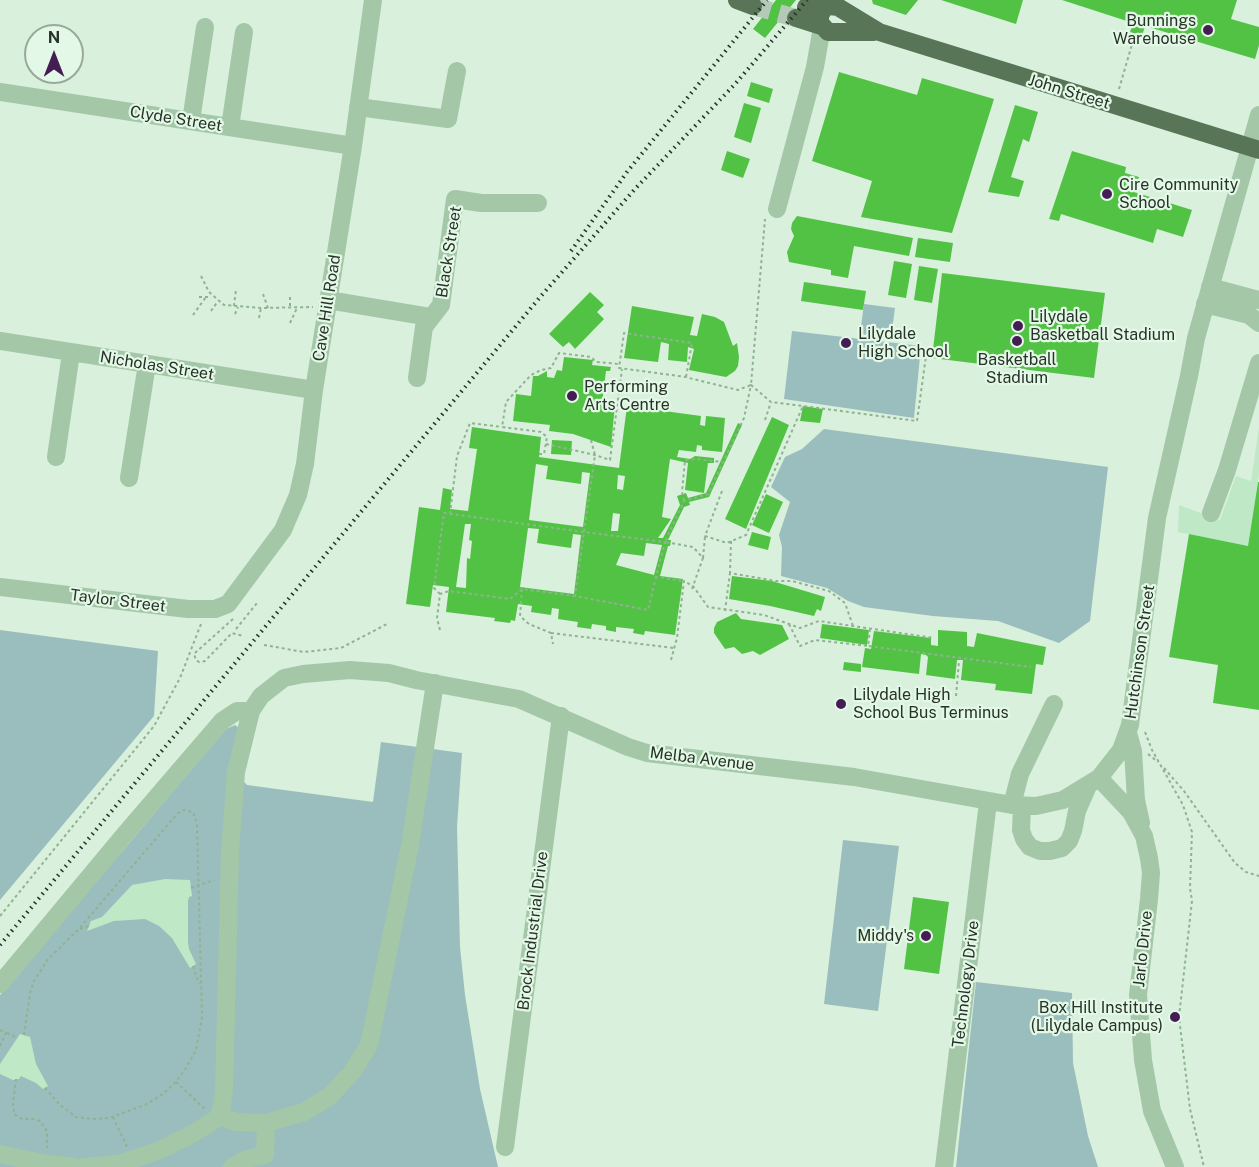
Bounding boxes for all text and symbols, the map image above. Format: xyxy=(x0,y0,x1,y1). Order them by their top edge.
place label: Bunnings Warehouse xyxy=(1113,11,1196,49)
marker: Bunnings Warehouse xyxy=(1201,23,1215,37)
north arrow xyxy=(24,24,84,84)
text: N xyxy=(48,28,60,47)
street label: John Street xyxy=(1026,70,1112,114)
street label: Clyde Street xyxy=(128,102,224,136)
place label: Cire Community School xyxy=(1119,175,1238,213)
marker: Cire Community School xyxy=(1100,187,1114,201)
street label: Black Street xyxy=(432,205,466,299)
street label: Cave Hill Road xyxy=(309,253,345,363)
place label: Lilydale Basketball Stadium xyxy=(1030,307,1175,345)
marker: Lilydale Basketball Stadium xyxy=(1011,319,1025,333)
place label: Lilydale High School xyxy=(858,324,949,362)
marker: Basketball Stadium xyxy=(1010,334,1024,348)
marker: Lilydale High School xyxy=(839,336,853,350)
street label: Nicholas Street xyxy=(99,348,215,384)
place label: Basketball Stadium xyxy=(978,350,1056,388)
place label: Performing Arts Centre xyxy=(584,377,670,415)
marker: Performing Arts Centre xyxy=(565,389,579,403)
street label: Hutchinson Street xyxy=(1121,584,1159,720)
street label: Taylor Street xyxy=(69,586,167,616)
place label: Lilydale High School Bus Terminus xyxy=(853,685,1009,723)
marker: Lilydale High School Bus Terminus xyxy=(834,697,848,711)
street label: Melba Avenue xyxy=(649,743,755,775)
street label: Brock Industrial Drive xyxy=(514,850,552,1012)
street label: Jarlo Drive xyxy=(1129,910,1157,988)
street label: Technology Drive xyxy=(949,919,983,1049)
place label: Middy's xyxy=(857,926,914,946)
marker: Middy's xyxy=(919,929,933,943)
place label: Box Hill Institute (Lilydale Campus) xyxy=(1031,998,1163,1036)
marker: Box Hill Institute (Lilydale Campus) xyxy=(1168,1010,1182,1024)

